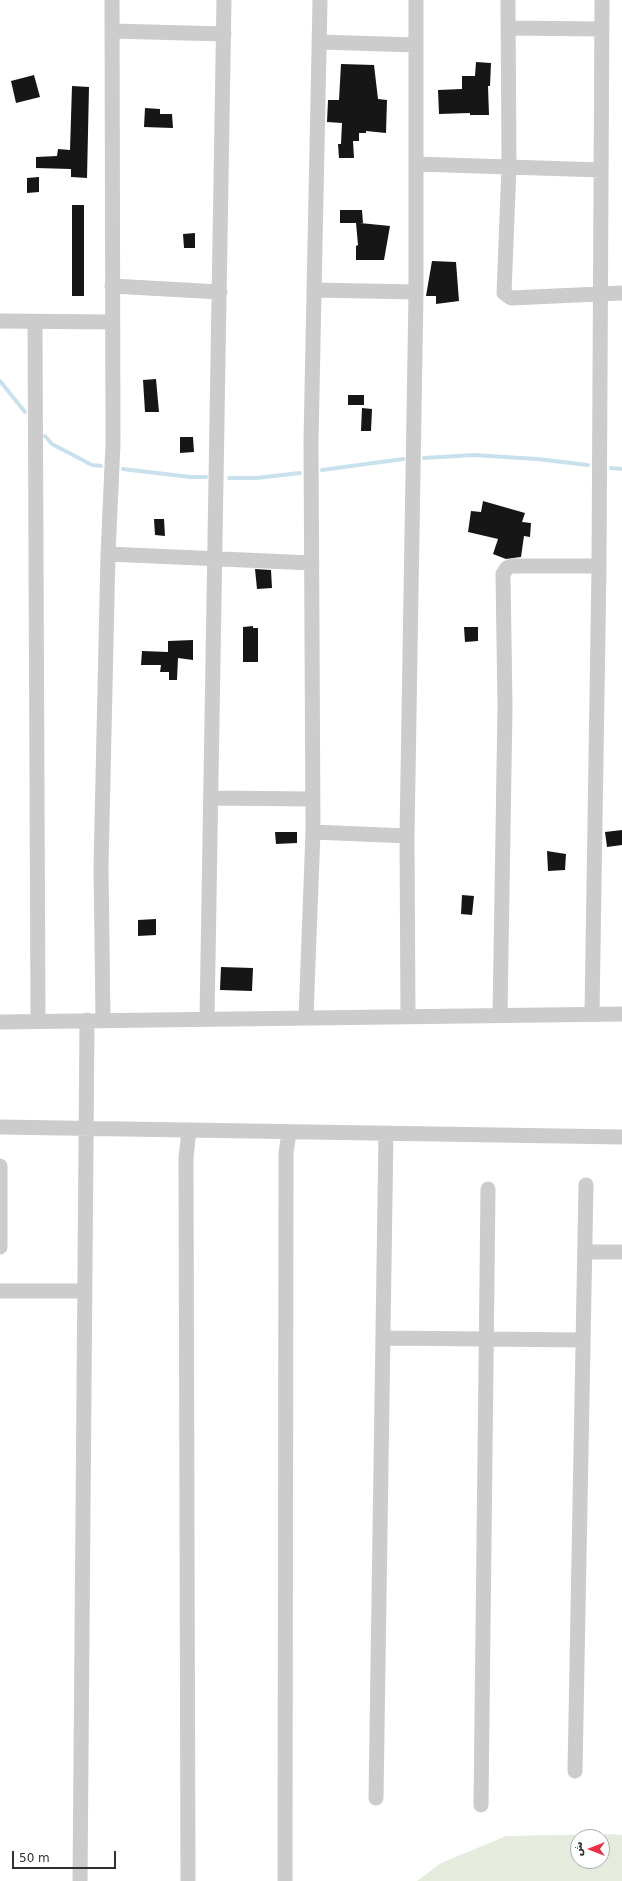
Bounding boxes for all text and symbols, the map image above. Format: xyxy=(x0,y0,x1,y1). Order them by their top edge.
north arrow xyxy=(570,1829,610,1869)
text: ش xyxy=(572,1841,585,1857)
scale bar xyxy=(14,1843,118,1869)
text: 50 m xyxy=(19,1851,50,1865)

